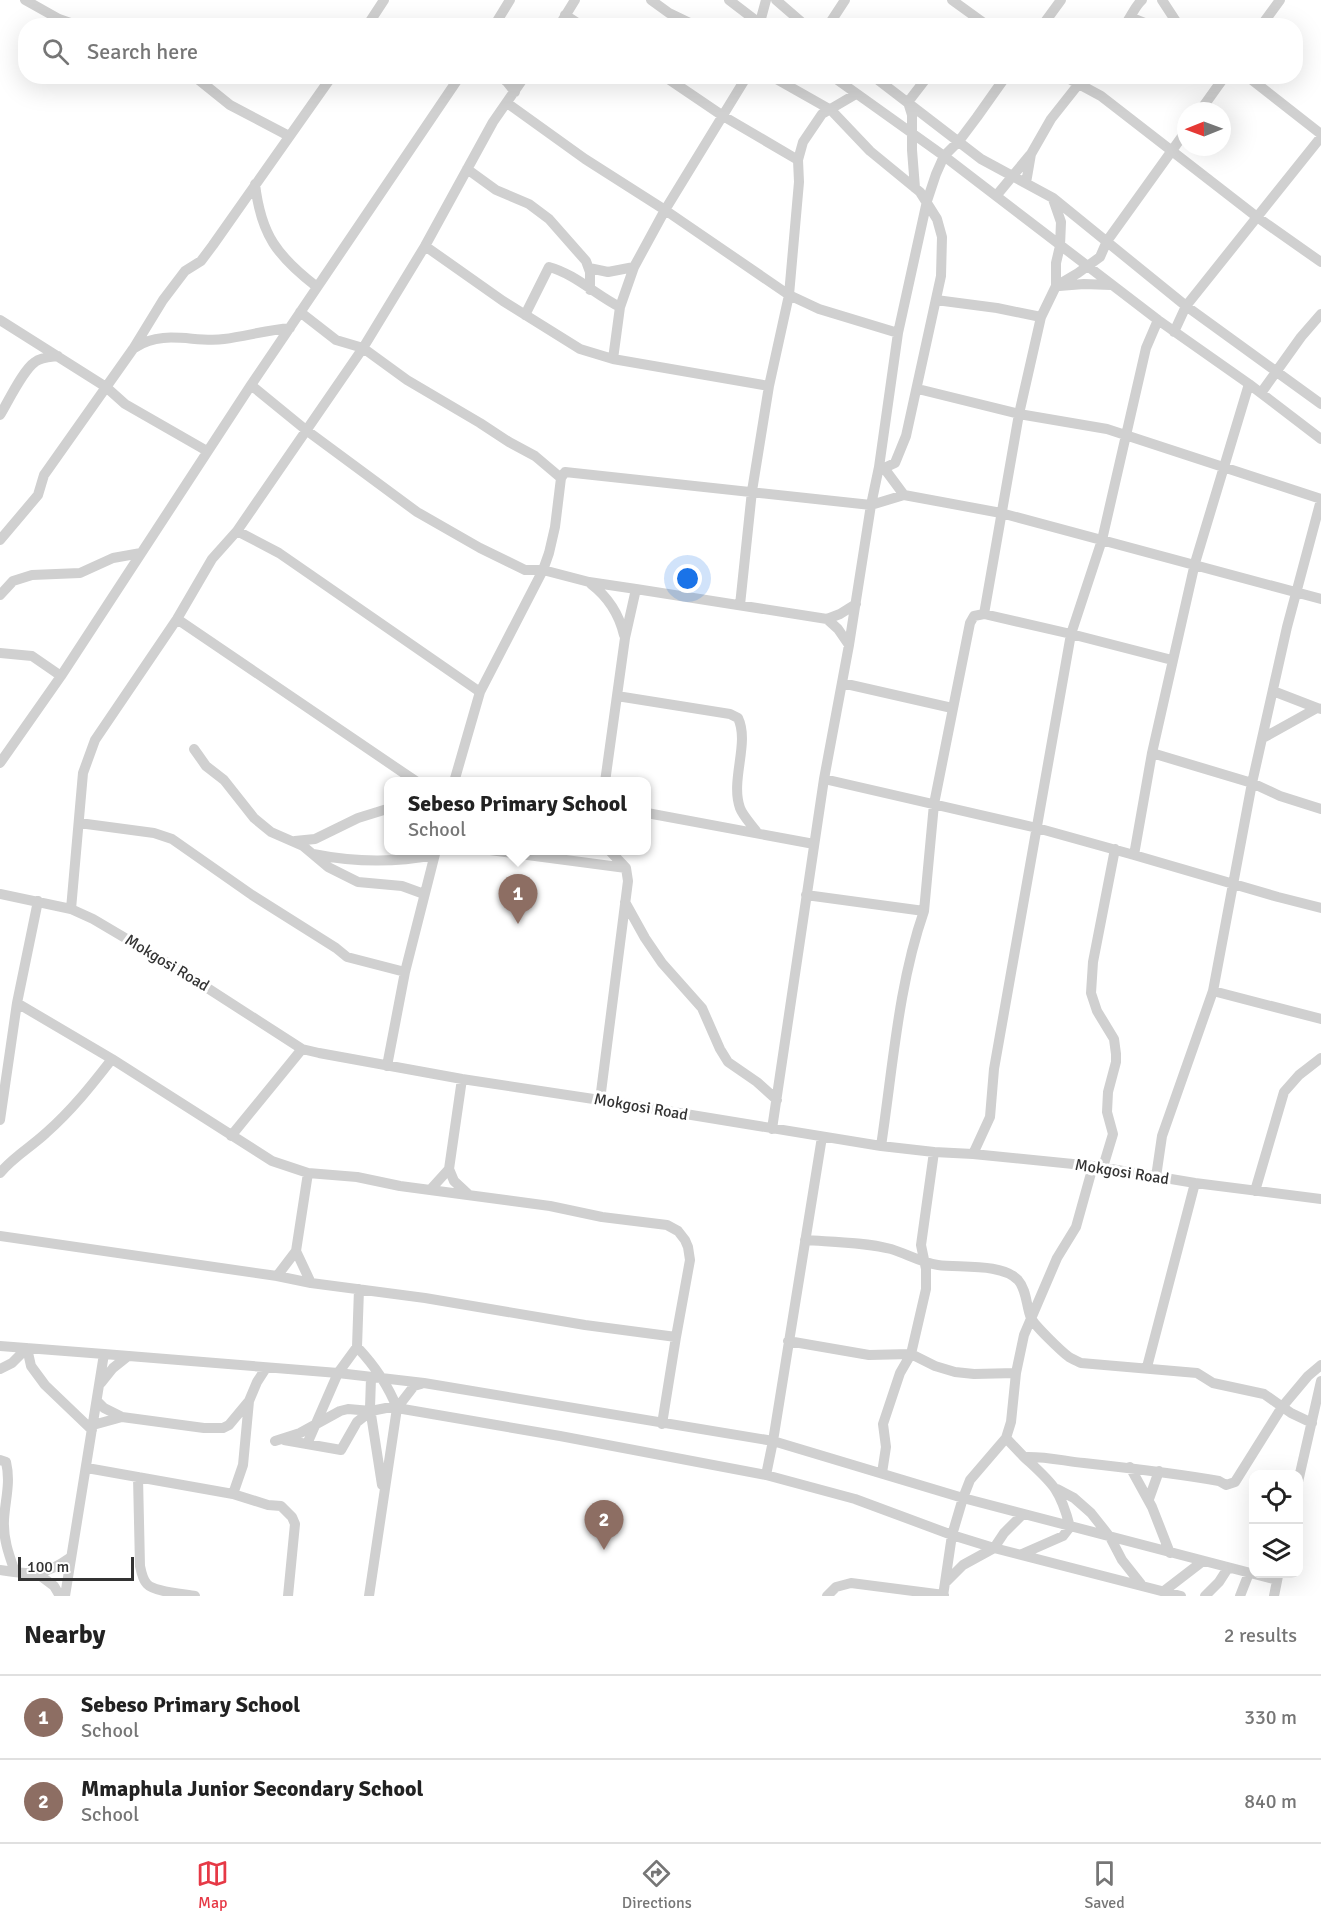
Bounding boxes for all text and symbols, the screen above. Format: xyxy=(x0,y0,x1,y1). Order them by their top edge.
search box xyxy=(18,18,1303,84)
icon: search xyxy=(39,35,72,68)
text: Search here xyxy=(87,38,198,65)
north arrow xyxy=(1177,102,1231,156)
your location xyxy=(673,564,702,593)
popup xyxy=(384,777,651,855)
text: Sebeso Primary School xyxy=(408,790,627,817)
text: School xyxy=(408,817,466,842)
pin: 1 xyxy=(498,874,538,924)
street label: Mokgosi Road xyxy=(121,930,213,996)
street label: Mokgosi Road xyxy=(593,1089,689,1125)
street label: Mokgosi Road xyxy=(1074,1155,1170,1189)
map controls xyxy=(1249,1470,1303,1578)
button: locate xyxy=(1249,1470,1303,1524)
pin: 2 xyxy=(584,1500,624,1550)
button: layers xyxy=(1249,1524,1303,1578)
scale bar xyxy=(18,1554,134,1582)
text: 100 m xyxy=(27,1557,69,1577)
text: Nearby xyxy=(24,1619,105,1651)
text: 2 results xyxy=(1224,1623,1297,1648)
text: Sebeso Primary School xyxy=(81,1691,300,1718)
text: 1 xyxy=(38,1705,49,1730)
text: 330 m xyxy=(1244,1705,1297,1730)
text: School xyxy=(81,1718,139,1743)
text: Mmaphula Junior Secondary School xyxy=(81,1775,423,1802)
text: 2 xyxy=(38,1789,49,1814)
text: 840 m xyxy=(1244,1789,1297,1814)
text: School xyxy=(81,1802,139,1827)
tab: Map xyxy=(196,1857,229,1913)
tab: Directions xyxy=(622,1857,692,1913)
tab: Saved xyxy=(1084,1857,1125,1913)

